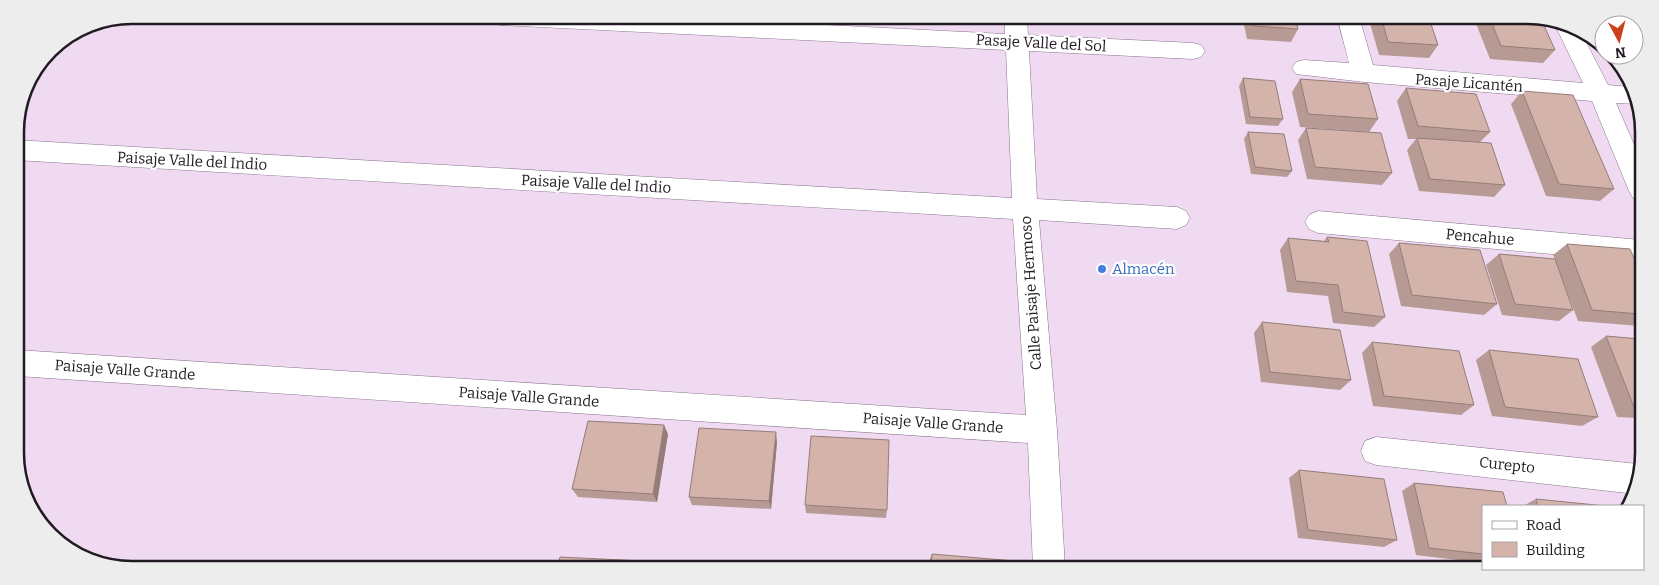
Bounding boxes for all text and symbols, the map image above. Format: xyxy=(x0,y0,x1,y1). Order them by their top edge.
north arrow xyxy=(1594,15,1644,65)
street label: Pasaje Valle del Sol xyxy=(975,31,1107,55)
text: N xyxy=(1614,43,1627,62)
street label: Pasaje Licantén xyxy=(1415,70,1524,96)
street label: Paisaje Valle del Indio xyxy=(116,148,268,174)
street label: Paisaje Valle del Indio xyxy=(520,171,672,197)
street label: Calle Paisaje Hermoso xyxy=(1017,215,1045,371)
street label: Pencahue xyxy=(1445,225,1515,249)
place label: Almacén xyxy=(1112,260,1175,278)
marker: Almacén xyxy=(1096,263,1108,275)
street label: Paisaje Valle Grande xyxy=(54,356,196,384)
street label: Paisaje Valle Grande xyxy=(458,383,600,411)
street label: Paisaje Valle Grande xyxy=(862,409,1004,437)
street label: Curepto xyxy=(1478,453,1536,477)
legend xyxy=(1482,505,1644,570)
text: Road xyxy=(1526,516,1561,534)
text: Building xyxy=(1526,541,1585,559)

